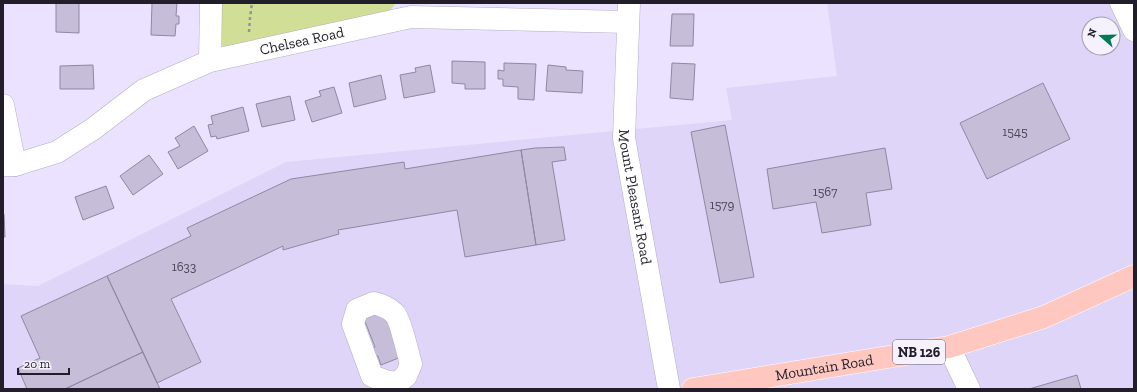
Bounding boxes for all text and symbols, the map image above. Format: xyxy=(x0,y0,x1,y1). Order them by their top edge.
north arrow xyxy=(1081,16,1121,56)
street label: Chelsea Road xyxy=(258,23,346,59)
text: N xyxy=(1085,26,1100,39)
house number: 1545 xyxy=(1002,124,1028,139)
street label: Mount Pleasant Road xyxy=(615,129,656,267)
house number: 1567 xyxy=(813,184,837,199)
house number: 1579 xyxy=(710,197,734,212)
house number: 1633 xyxy=(172,259,196,274)
road number: NB 126 xyxy=(893,340,945,364)
scale bar xyxy=(18,350,69,376)
street label: Mountain Road xyxy=(774,350,875,384)
text: 20 m xyxy=(24,357,51,371)

